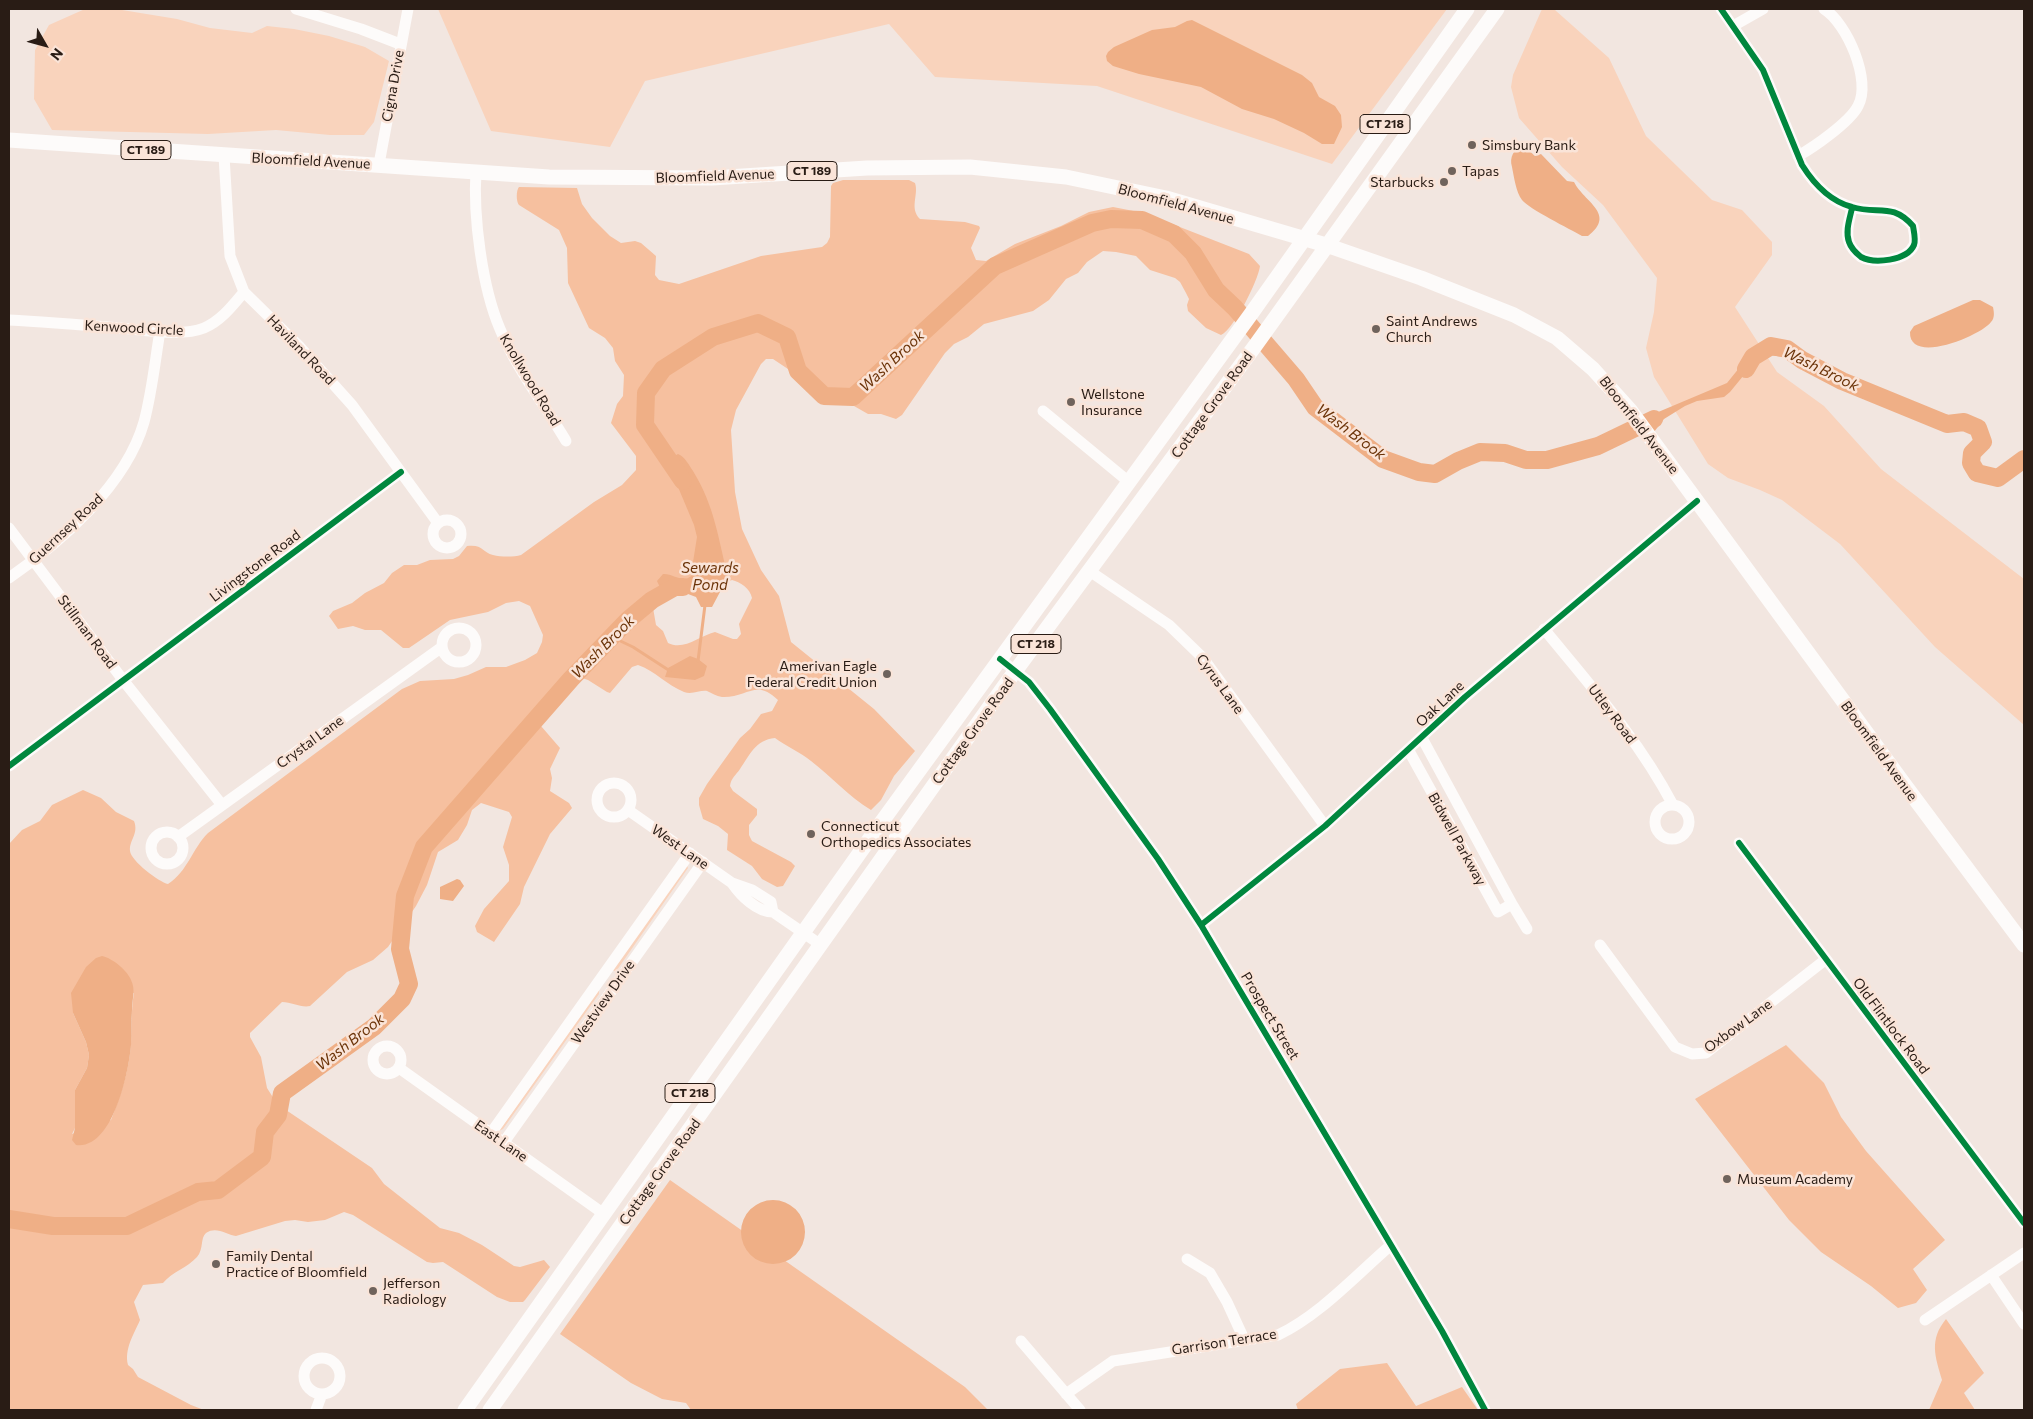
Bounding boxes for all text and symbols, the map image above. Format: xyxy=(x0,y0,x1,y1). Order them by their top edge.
north arrow xyxy=(20,20,70,70)
text: N xyxy=(47,45,67,64)
street label: Cigna Drive xyxy=(378,49,408,123)
road number: CT 218 xyxy=(1360,115,1410,134)
place label: Simsbury Bank xyxy=(1482,137,1576,153)
marker: Simsbury Bank xyxy=(1466,139,1478,151)
road number: CT 189 xyxy=(121,140,171,160)
street label: Bloomfield Avenue xyxy=(251,149,371,173)
road number: CT 189 xyxy=(787,162,837,180)
place label: Tapas xyxy=(1462,163,1499,179)
marker: Tapas xyxy=(1446,165,1458,177)
street label: Bloomfield Avenue xyxy=(655,166,775,186)
place label: Starbucks xyxy=(1370,174,1434,190)
marker: Starbucks xyxy=(1438,176,1450,188)
street label: Bloomfield Avenue xyxy=(1116,180,1236,228)
street label: Haviland Road xyxy=(263,312,339,388)
place label: Saint Andrews Church xyxy=(1386,313,1477,346)
street label: Kenwood Circle xyxy=(84,317,184,339)
marker: Saint Andrews Church xyxy=(1370,323,1382,335)
water label: Wash Brook xyxy=(856,326,928,396)
street label: Knollwood Road xyxy=(496,331,564,429)
water label: Wash Brook xyxy=(1780,343,1862,395)
street label: Cottage Grove Road xyxy=(1168,348,1256,462)
street label: Bloomfield Avenue xyxy=(1596,373,1682,477)
place label: Wellstone Insurance xyxy=(1081,386,1145,418)
marker: Wellstone Insurance xyxy=(1065,396,1077,408)
water label: Wash Brook xyxy=(1313,400,1389,464)
street label: Guernsey Road xyxy=(25,490,107,568)
street label: Livingstone Road xyxy=(206,526,304,606)
water label: Sewards Pond xyxy=(681,559,739,594)
street label: Stillman Road xyxy=(54,592,120,672)
water label: Wash Brook xyxy=(568,612,638,682)
road number: CT 218 xyxy=(1011,634,1061,654)
street label: Cyrus Lane xyxy=(1193,651,1247,717)
place label: Amerivan Eagle Federal Credit Union xyxy=(747,658,877,690)
marker: Amerivan Eagle Federal Credit Union xyxy=(881,668,893,680)
street label: Cottage Grove Road xyxy=(929,674,1017,788)
street label: Oak Lane xyxy=(1412,677,1468,731)
street label: Utley Road xyxy=(1584,681,1640,747)
street label: Bloomfield Avenue xyxy=(1837,698,1921,804)
street label: Crystal Lane xyxy=(273,712,347,772)
street label: Bidwell Parkway xyxy=(1425,790,1489,888)
place label: Connecticut Orthopedics Associates xyxy=(821,818,971,850)
street label: West Lane xyxy=(648,821,712,873)
marker: Connecticut Orthopedics Associates xyxy=(805,828,817,840)
street label: Westview Drive xyxy=(568,957,638,1047)
street label: Prospect Street xyxy=(1237,969,1303,1063)
street label: Old Flintlock Road xyxy=(1849,974,1933,1078)
street label: Oxbow Lane xyxy=(1701,996,1775,1056)
water label: Wash Brook xyxy=(312,1010,388,1074)
road number: CT 218 xyxy=(665,1084,715,1102)
street label: Cottage Grove Road xyxy=(616,1115,704,1229)
street label: East Lane xyxy=(471,1117,531,1165)
place label: Museum Academy xyxy=(1737,1171,1853,1187)
marker: Museum Academy xyxy=(1721,1173,1733,1185)
place label: Family Dental Practice of Bloomfield xyxy=(226,1248,367,1280)
marker: Family Dental Practice of Bloomfield xyxy=(210,1258,222,1270)
place label: Jefferson Radiology xyxy=(383,1275,446,1308)
marker: Jefferson Radiology xyxy=(367,1285,379,1297)
street label: Garrison Terrace xyxy=(1170,1325,1278,1359)

